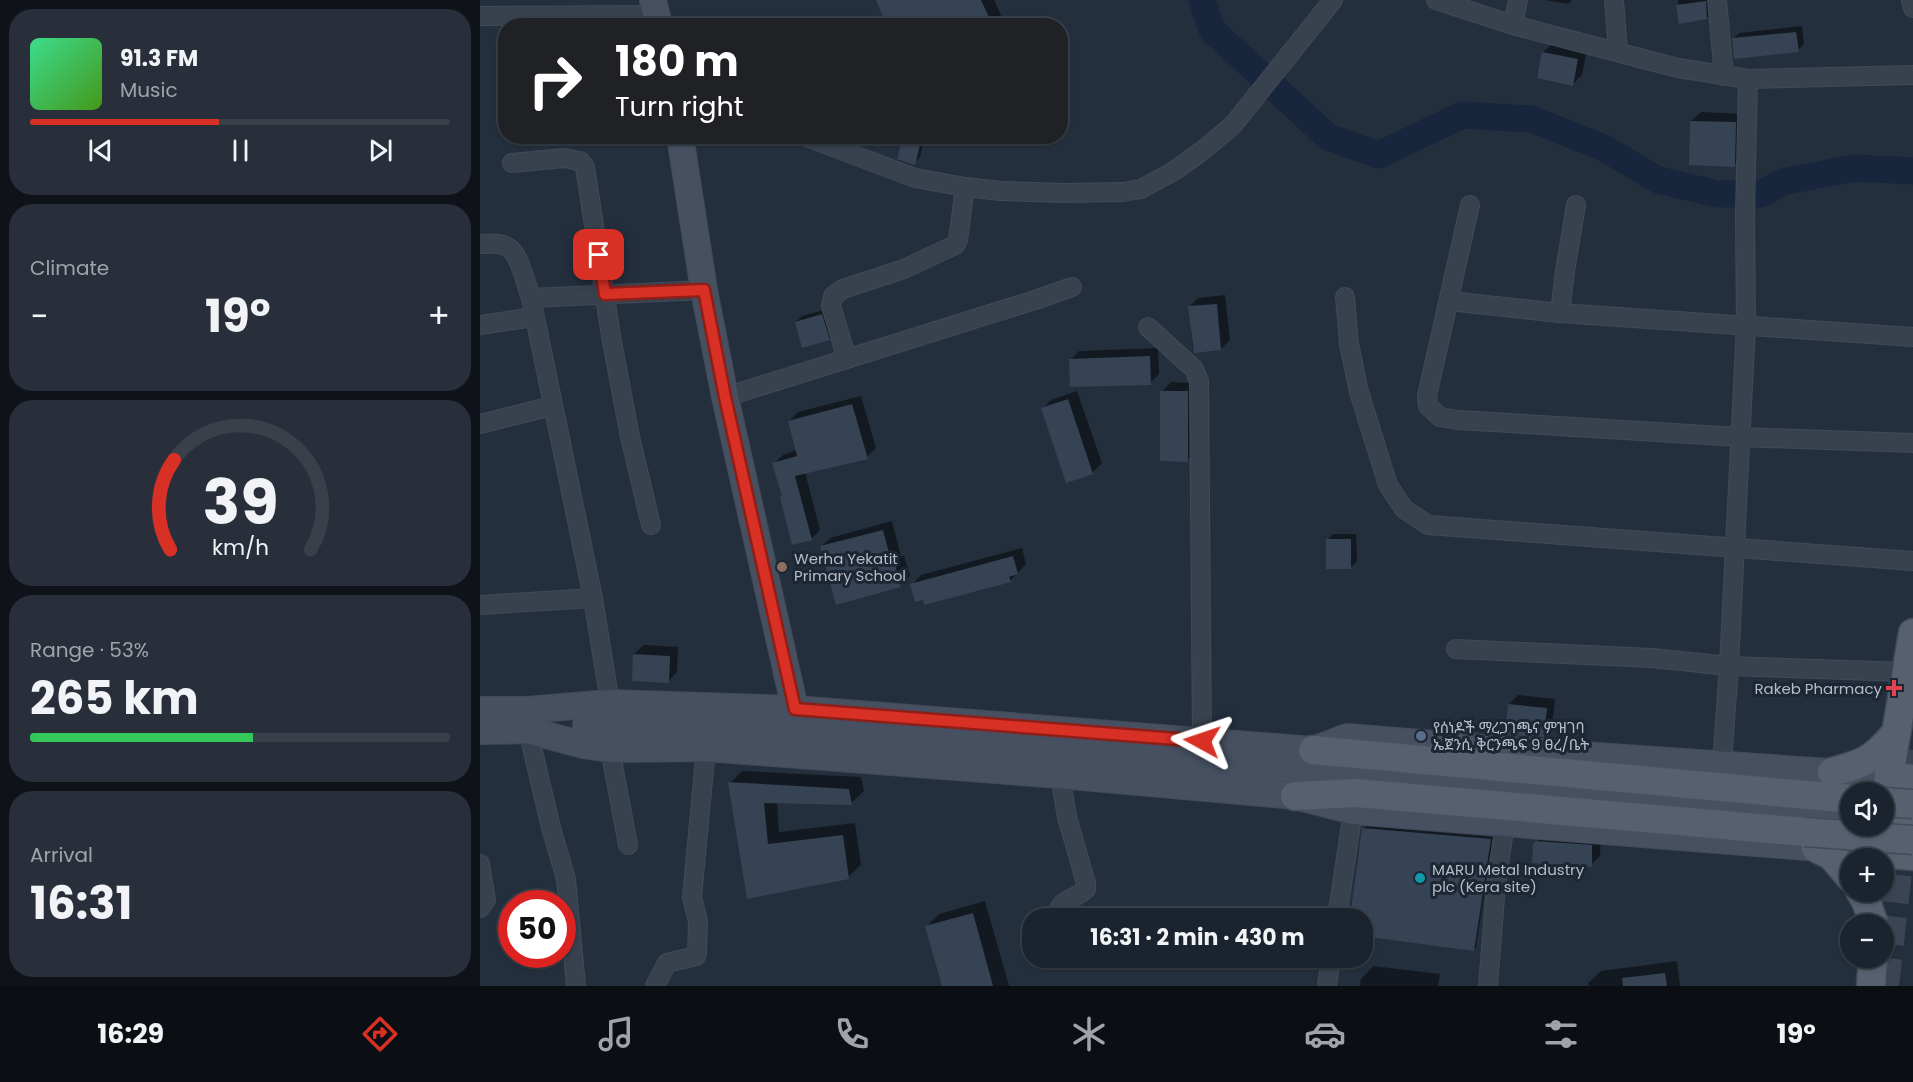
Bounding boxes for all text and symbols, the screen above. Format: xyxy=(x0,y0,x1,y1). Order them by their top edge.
text: 180 m xyxy=(615,32,739,91)
icon: right xyxy=(516,42,594,120)
text: 91.3 FM xyxy=(120,43,198,74)
text: Music xyxy=(120,76,178,104)
text: Turn right xyxy=(615,88,744,125)
icon: previous xyxy=(84,134,117,167)
icon: pause xyxy=(224,134,257,167)
icon: next xyxy=(364,134,397,167)
pin xyxy=(573,229,624,280)
icon: arrive xyxy=(582,238,615,271)
text: Climate xyxy=(30,254,109,282)
text: 19° xyxy=(205,285,271,348)
text: − xyxy=(30,293,48,340)
text: + xyxy=(427,293,450,340)
text: 39 xyxy=(202,458,278,546)
text: km/h xyxy=(211,532,269,563)
place label: Werha Yekatit Primary School xyxy=(794,548,906,586)
marker: Werha Yekatit Primary School xyxy=(775,560,789,574)
text: Range · 53% xyxy=(30,636,149,664)
text: 265 km xyxy=(30,667,199,730)
place label: Rakeb Pharmacy xyxy=(1754,678,1883,699)
marker: Rakeb Pharmacy xyxy=(1887,681,1901,695)
position arrow xyxy=(1170,709,1234,773)
place label: የሰነዶች ማረጋገጫና ምዝገባ ኤጀንሲ ቅርንጫፍ 9 ፀረ/ቤት xyxy=(1433,717,1589,755)
marker: የሰነዶች ማረጋገጫና ምዝገባ ኤጀንሲ ቅርንጫፍ 9 ፀረ/ቤት xyxy=(1414,729,1428,743)
map controls xyxy=(1840,782,1894,968)
button: sound xyxy=(1840,782,1894,836)
text: Arrival xyxy=(30,841,93,869)
button: + xyxy=(1840,848,1894,902)
place label: MARU Metal Industry plc (Kera site) xyxy=(1432,859,1585,897)
marker: MARU Metal Industry plc (Kera site) xyxy=(1413,871,1427,885)
text: 16:31 xyxy=(30,872,133,935)
speed limit sign: 50 xyxy=(498,890,576,968)
button: − xyxy=(1840,914,1894,968)
text: 16:31 · 2 min · 430 m xyxy=(1090,922,1305,953)
icon: directions xyxy=(359,1013,401,1055)
icon: music xyxy=(595,1013,637,1055)
icon: phone xyxy=(831,1013,873,1055)
icon: climate xyxy=(1068,1013,1110,1055)
icon: car xyxy=(1304,1013,1346,1055)
icon: filters xyxy=(1540,1013,1582,1055)
text: 16:29 xyxy=(97,1015,164,1052)
text: 19° xyxy=(1777,1015,1816,1052)

